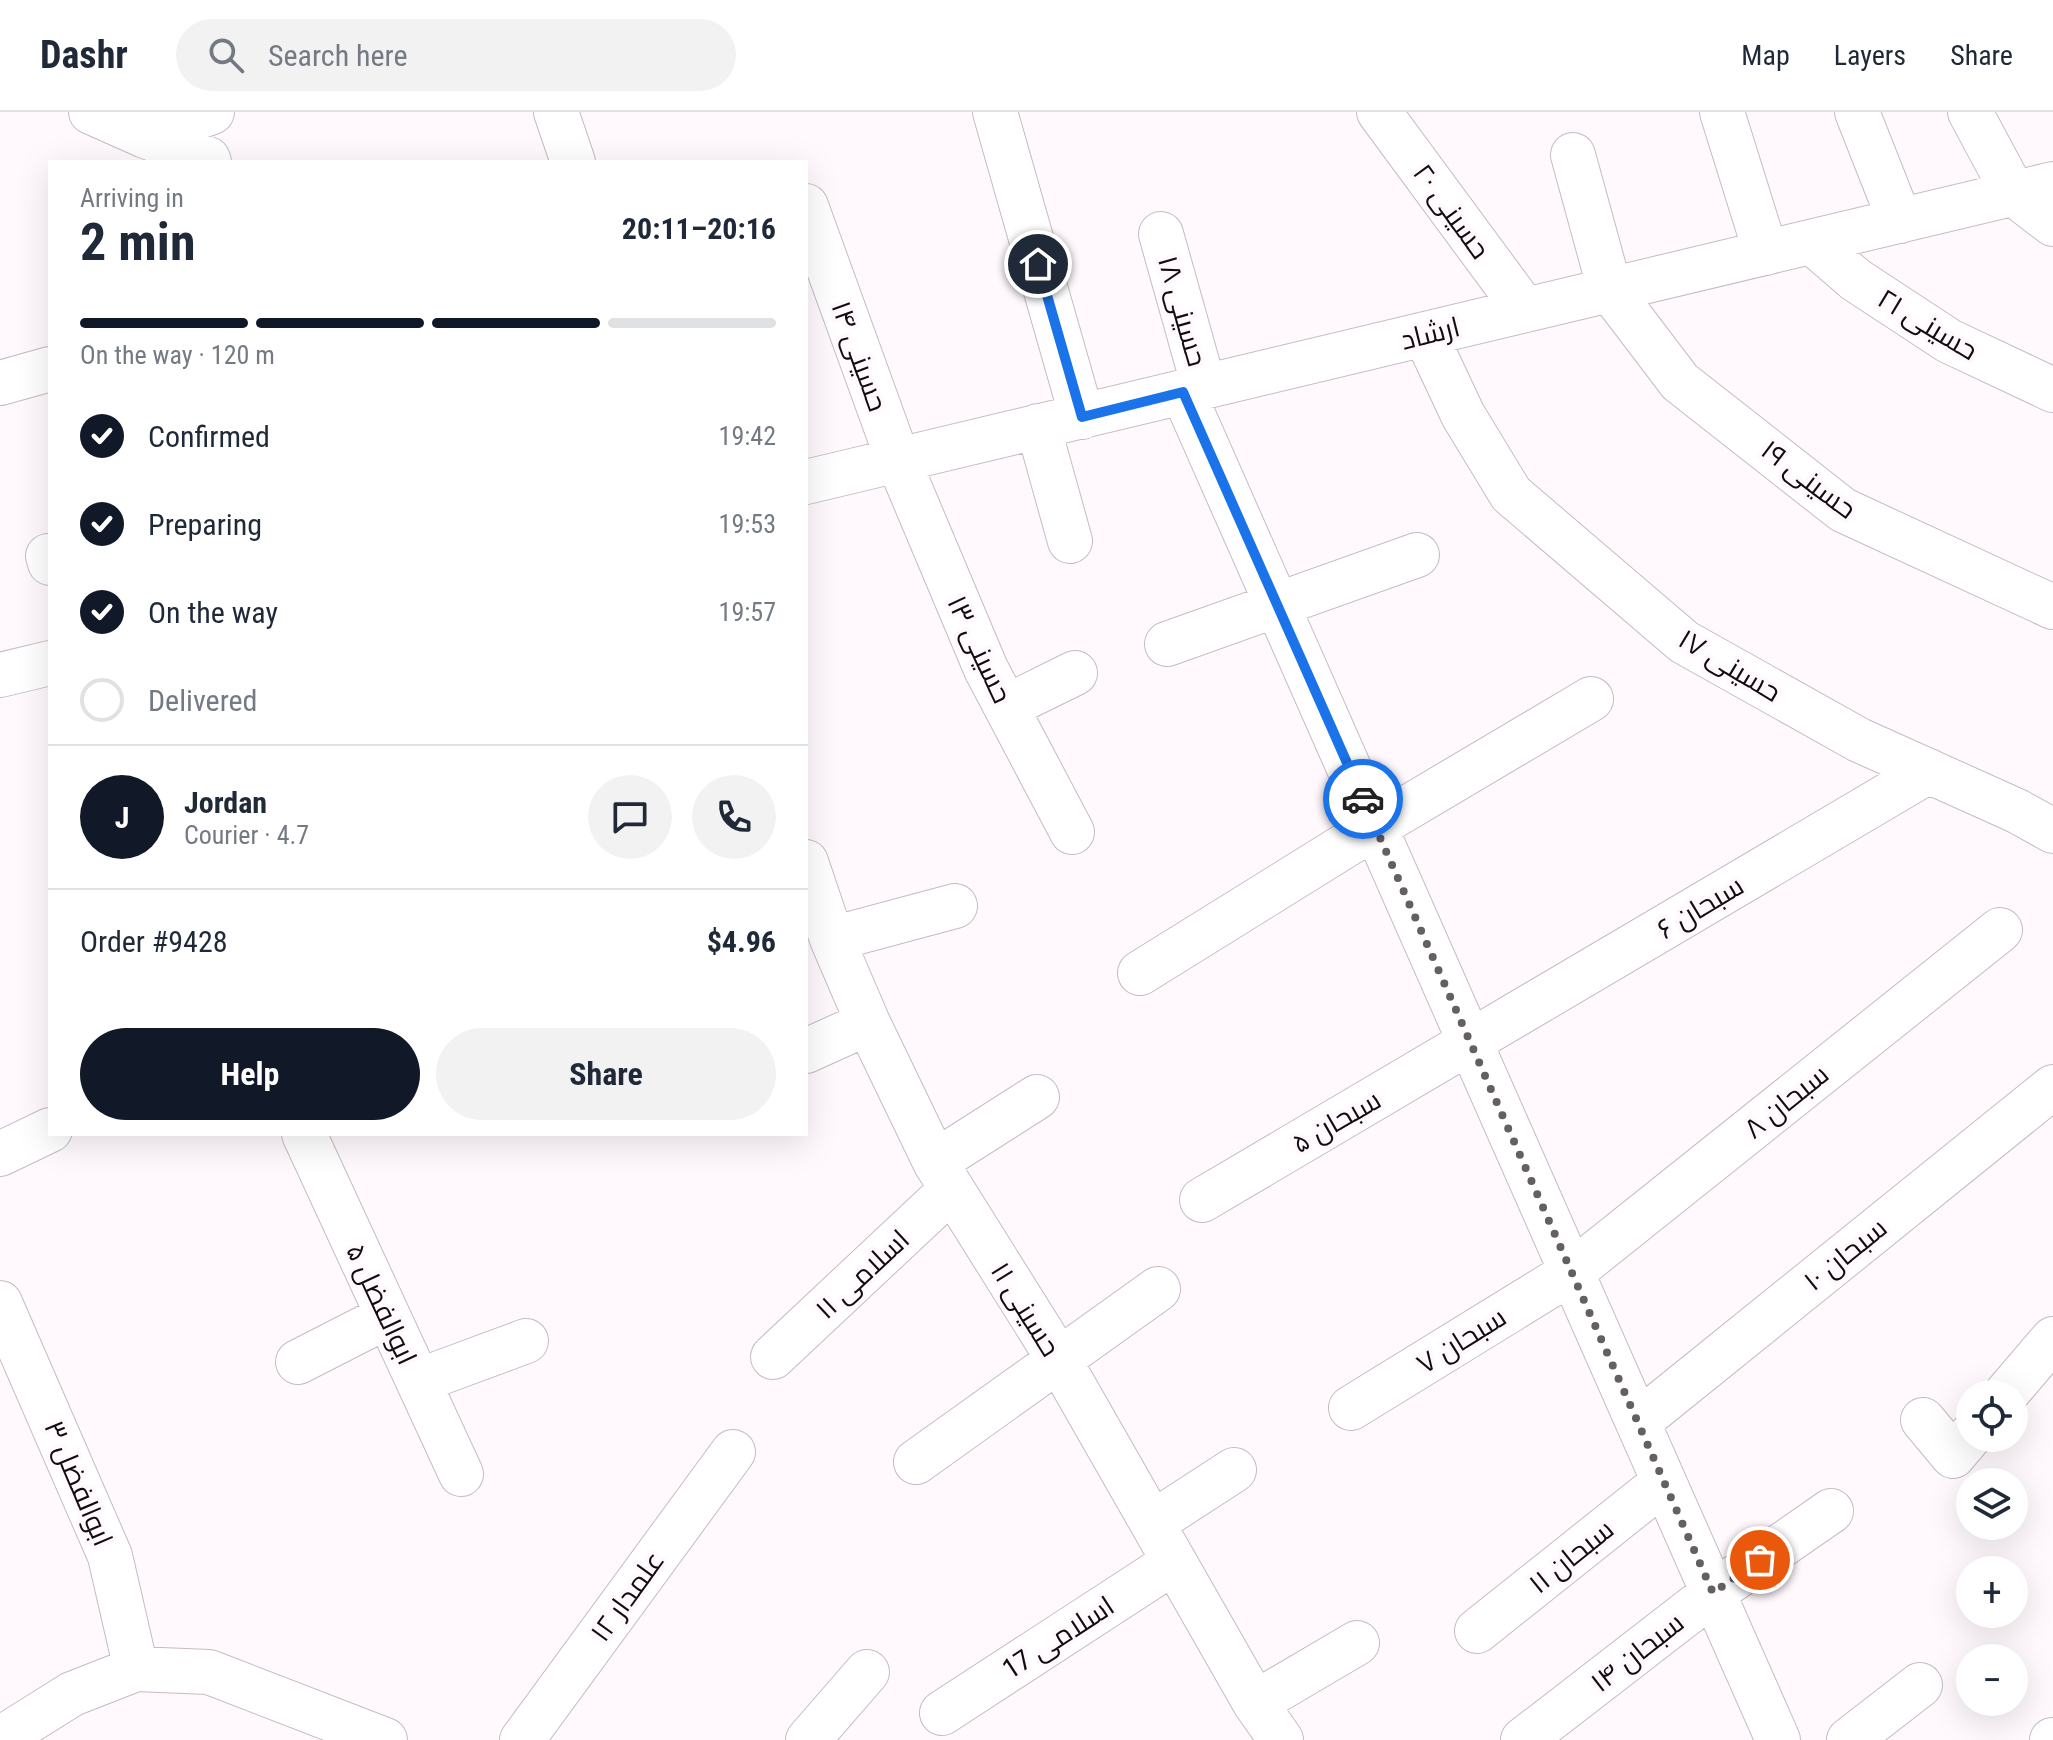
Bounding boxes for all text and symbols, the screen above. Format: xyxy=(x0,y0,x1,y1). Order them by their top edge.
search box xyxy=(176,19,736,91)
text: Dashr xyxy=(40,33,128,77)
icon: search xyxy=(204,33,248,77)
text: Search here xyxy=(268,38,407,73)
text: Map xyxy=(1741,39,1790,72)
text: Layers xyxy=(1834,39,1906,72)
text: Share xyxy=(1950,39,2013,72)
street label: حسینی ۲۰ xyxy=(1406,157,1497,265)
text: Arriving in xyxy=(80,183,184,213)
text: 20:11–20:16 xyxy=(622,211,776,246)
text: 2 min xyxy=(80,212,196,273)
pin xyxy=(1004,230,1072,298)
icon: home xyxy=(1016,242,1060,286)
street label: حسینی ۱۸ xyxy=(1151,252,1214,370)
street label: حسینی ۲۱ xyxy=(1872,282,1984,367)
street label: حسینی ۱۴ xyxy=(824,297,895,416)
street label: ارشاد xyxy=(1397,310,1463,357)
text: On the way · 120 m xyxy=(80,340,275,370)
icon: check xyxy=(80,414,124,458)
text: Confirmed xyxy=(148,419,270,454)
text: 19:42 xyxy=(719,421,776,451)
street label: حسینی ۱۹ xyxy=(1755,433,1863,526)
icon: check xyxy=(80,502,124,546)
text: Preparing xyxy=(148,507,262,542)
text: 19:53 xyxy=(719,509,776,539)
icon: check xyxy=(80,590,124,634)
street label: حسینی ۱۳ xyxy=(940,590,1019,708)
text: On the way xyxy=(148,595,278,630)
text: 19:57 xyxy=(719,597,776,627)
street label: حسینی ۱۷ xyxy=(1673,622,1787,709)
text: Delivered xyxy=(148,683,257,718)
courier xyxy=(1323,759,1403,839)
button: chat xyxy=(588,775,672,859)
button: phone xyxy=(692,775,776,859)
icon: car xyxy=(1341,777,1385,821)
text: Jordan xyxy=(184,785,267,820)
text: J xyxy=(115,800,129,835)
text: Courier · 4.7 xyxy=(184,820,309,850)
street label: سبحان ۶ xyxy=(1651,869,1749,946)
text: Order #9428 xyxy=(80,924,228,959)
text: $4.96 xyxy=(707,924,776,959)
button: Help xyxy=(80,1028,420,1120)
button: Share xyxy=(436,1028,776,1120)
street label: سبحان ۸ xyxy=(1737,1057,1835,1145)
street label: سبحان ۵ xyxy=(1286,1083,1386,1160)
street label: سبحان ۱۰ xyxy=(1797,1211,1893,1298)
street label: اسلامی ۱۱ xyxy=(809,1223,916,1326)
street label: ابوالفضل ۵ xyxy=(339,1239,424,1370)
street label: حسینی ۱۱ xyxy=(984,1256,1067,1362)
street label: سبحان ۷ xyxy=(1411,1300,1512,1381)
map controls xyxy=(1956,1380,2028,1716)
button: locate xyxy=(1956,1380,2028,1452)
street label: ابوالفضل ۳ xyxy=(37,1415,120,1551)
button: layers xyxy=(1956,1468,2028,1540)
street label: سبحان ۱۱ xyxy=(1522,1512,1620,1600)
pin xyxy=(1726,1526,1794,1594)
icon: bag xyxy=(1738,1538,1782,1582)
street label: علمدار ۱۲ xyxy=(584,1545,671,1648)
button: + xyxy=(1956,1556,2028,1628)
street label: اسلامی 17 xyxy=(996,1589,1120,1686)
street label: سبحان ۱۴ xyxy=(1584,1606,1690,1699)
button: − xyxy=(1956,1644,2028,1716)

